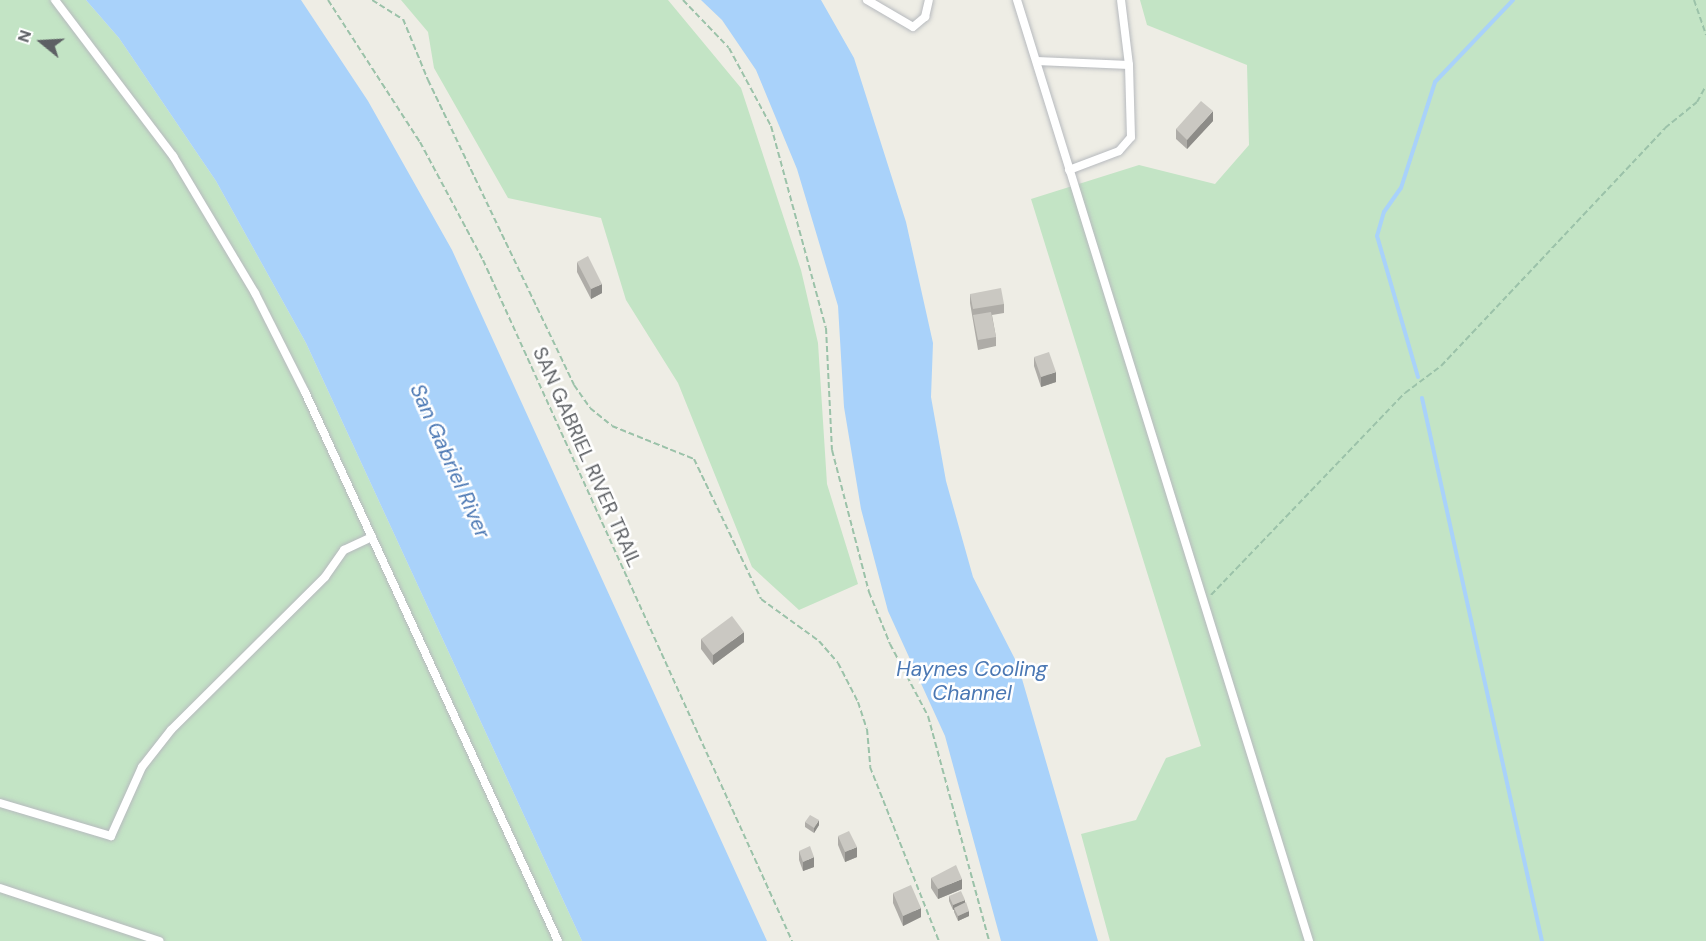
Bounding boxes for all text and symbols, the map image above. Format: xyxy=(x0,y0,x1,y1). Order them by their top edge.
north arrow xyxy=(12,12,72,72)
text: N xyxy=(13,27,36,45)
street label: SAN GABRIEL RIVER TRAIL xyxy=(528,343,646,571)
water label: San Gabriel River xyxy=(405,380,495,542)
water label: Haynes Cooling Channel xyxy=(896,656,1048,706)

